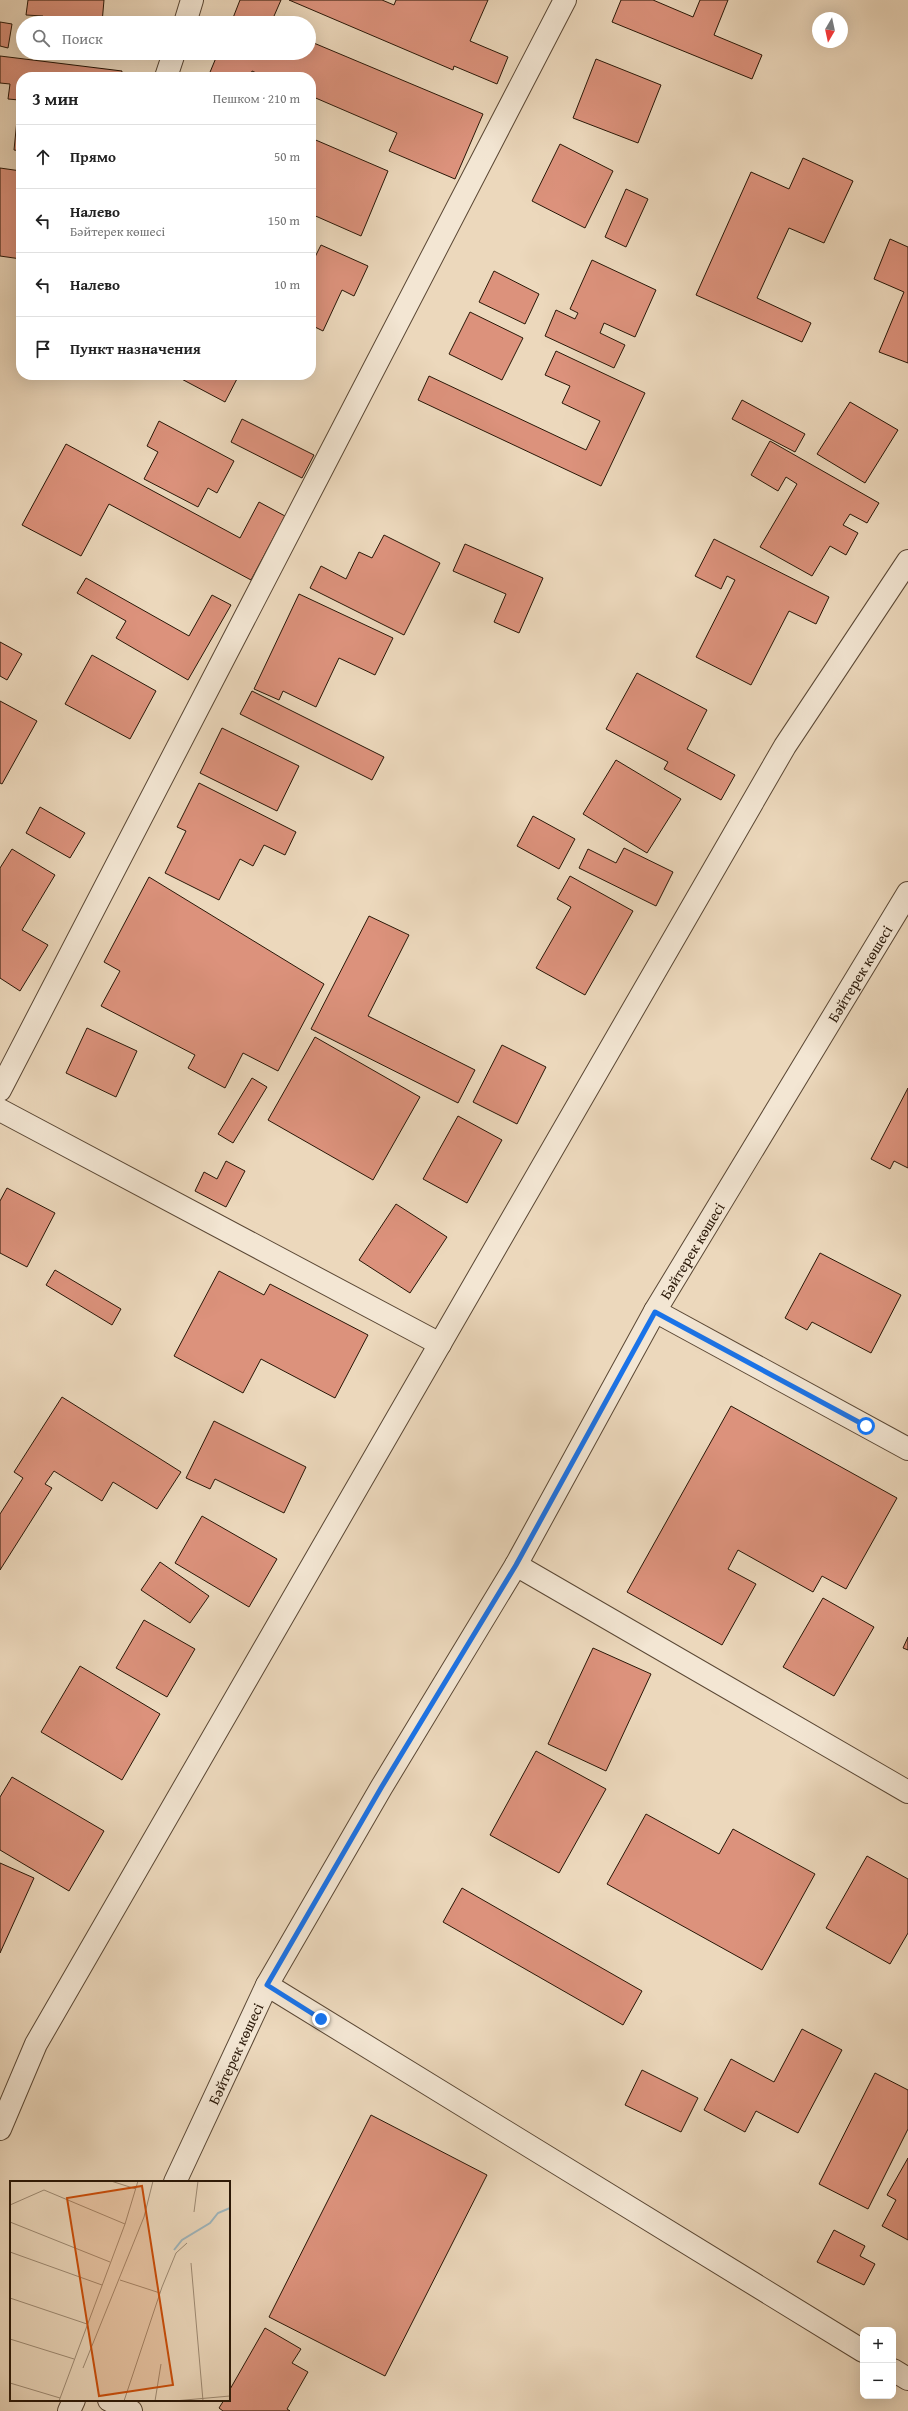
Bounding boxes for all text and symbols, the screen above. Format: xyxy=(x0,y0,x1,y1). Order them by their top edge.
north arrow xyxy=(812,12,848,48)
search box xyxy=(16,16,316,60)
icon: search xyxy=(30,27,52,49)
text: Поиск xyxy=(62,28,103,49)
text: 3 мин xyxy=(32,86,78,111)
text: Пешком · 210 m xyxy=(213,89,300,108)
icon: ahead xyxy=(32,146,54,168)
text: Прямо xyxy=(70,146,116,167)
text: 50 m xyxy=(274,147,300,166)
text: Налево xyxy=(70,201,120,222)
icon: left xyxy=(32,210,54,232)
text: 150 m xyxy=(268,211,300,230)
text: Бәйтерек көшесі xyxy=(70,222,165,241)
icon: left xyxy=(32,274,54,296)
text: Налево xyxy=(70,274,120,295)
text: 10 m xyxy=(274,275,300,294)
icon: arrive xyxy=(32,338,54,360)
text: Пункт назначения xyxy=(70,338,201,359)
street label: Бәйтерек көшесі xyxy=(822,921,897,1026)
street label: Бәйтерек көшесі xyxy=(654,1198,729,1303)
route start xyxy=(857,1417,875,1435)
street label: Бәйтерек көшесі xyxy=(202,1999,268,2108)
route end xyxy=(312,2010,330,2028)
inset map xyxy=(10,2181,230,2401)
map controls xyxy=(860,2327,896,2399)
button: + xyxy=(860,2327,896,2363)
button: − xyxy=(860,2363,896,2399)

